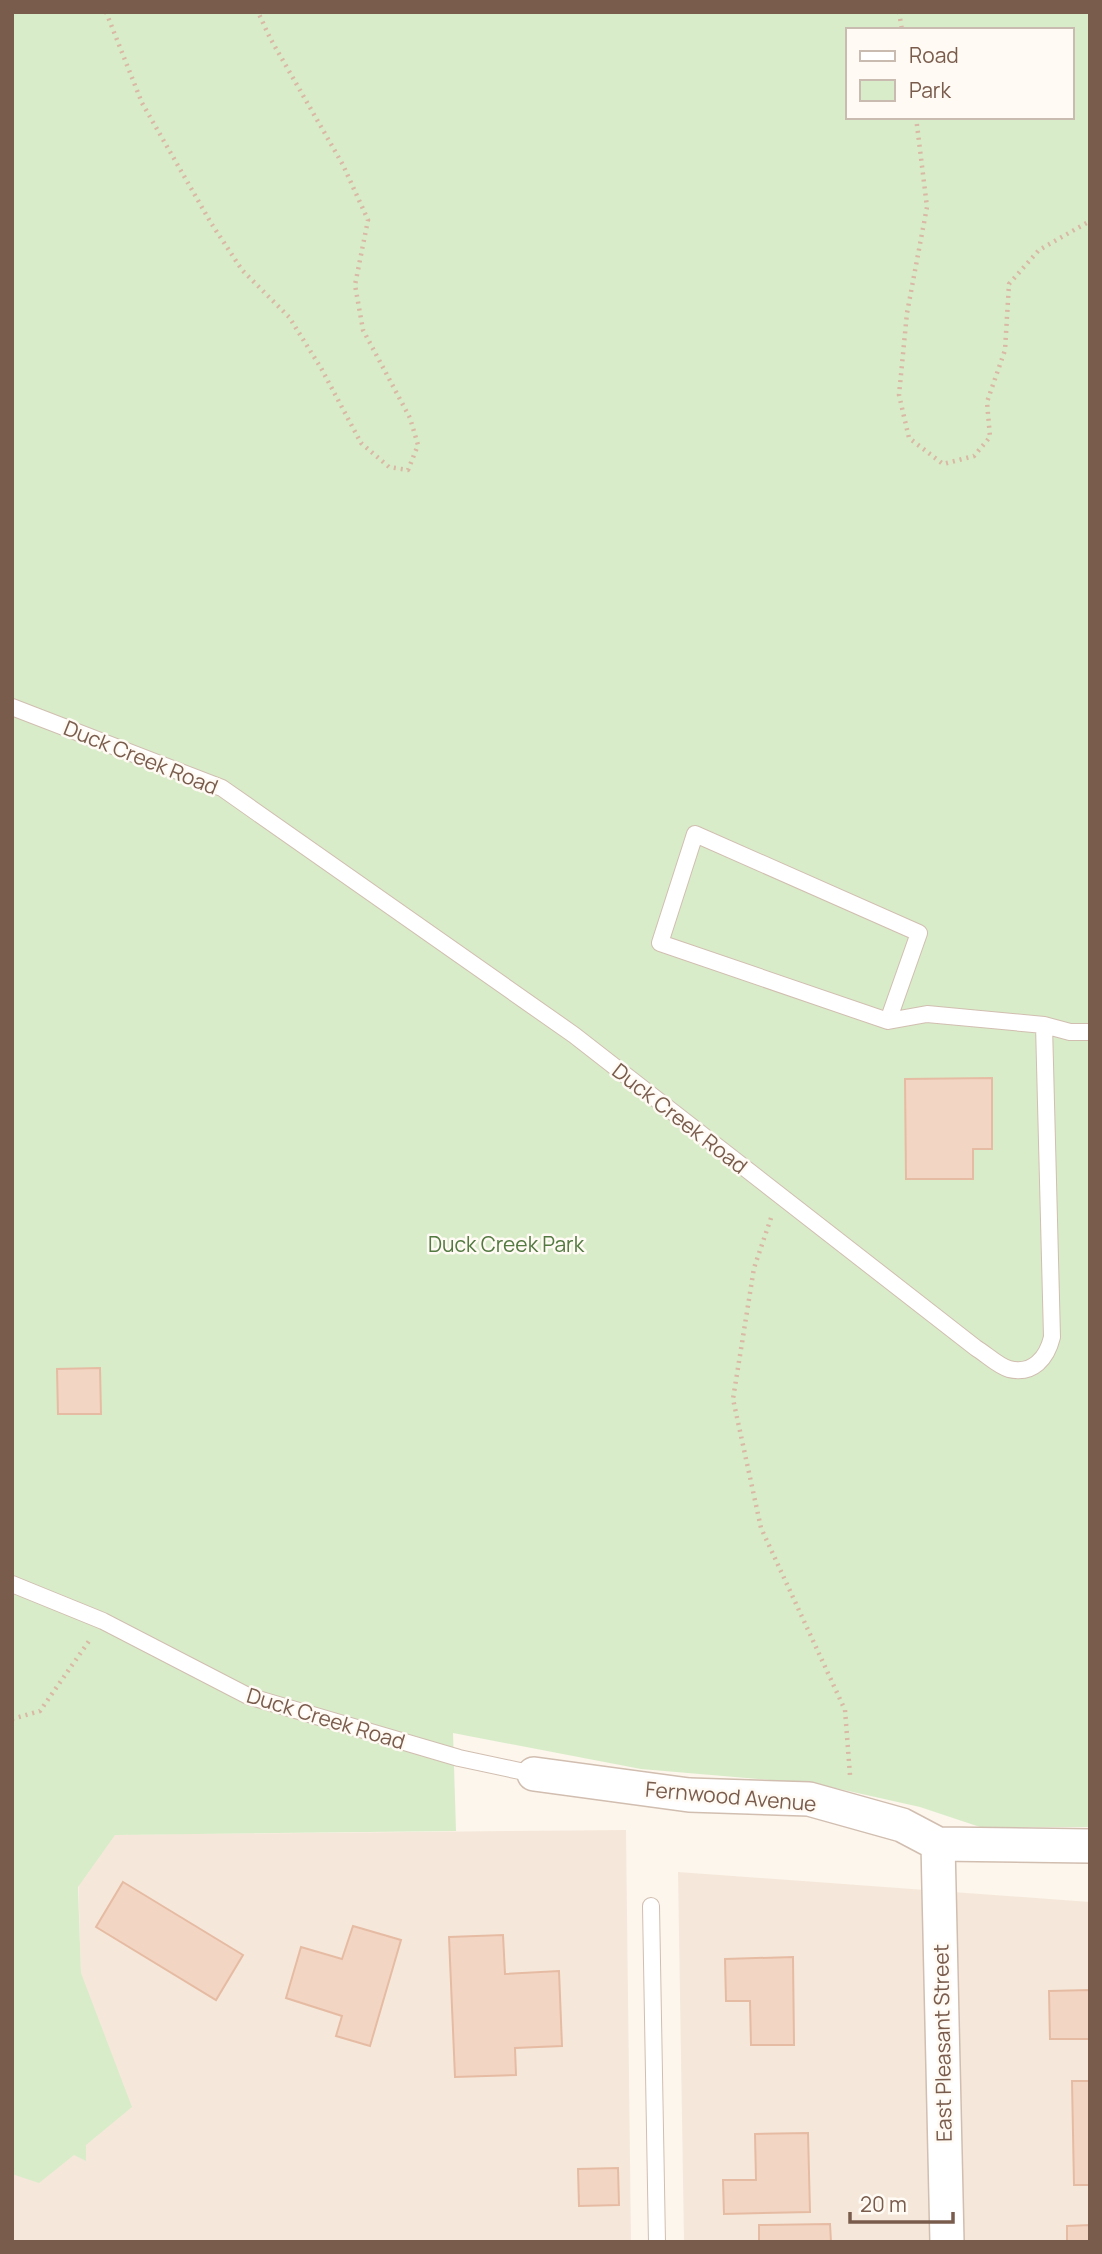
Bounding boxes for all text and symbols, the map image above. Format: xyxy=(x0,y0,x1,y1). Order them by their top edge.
legend xyxy=(846,28,1074,119)
text: Road xyxy=(909,41,959,69)
text: Park xyxy=(909,76,951,104)
street label: Duck Creek Road xyxy=(60,713,222,801)
street label: Duck Creek Road xyxy=(607,1056,753,1180)
park label: Duck Creek Park xyxy=(428,1230,585,1258)
street label: Duck Creek Road xyxy=(243,1681,409,1755)
street label: Fernwood Avenue xyxy=(644,1775,818,1817)
street label: East Pleasant Street xyxy=(926,1944,958,2142)
scale bar xyxy=(850,2180,953,2224)
text: 20 m xyxy=(860,2190,907,2218)

